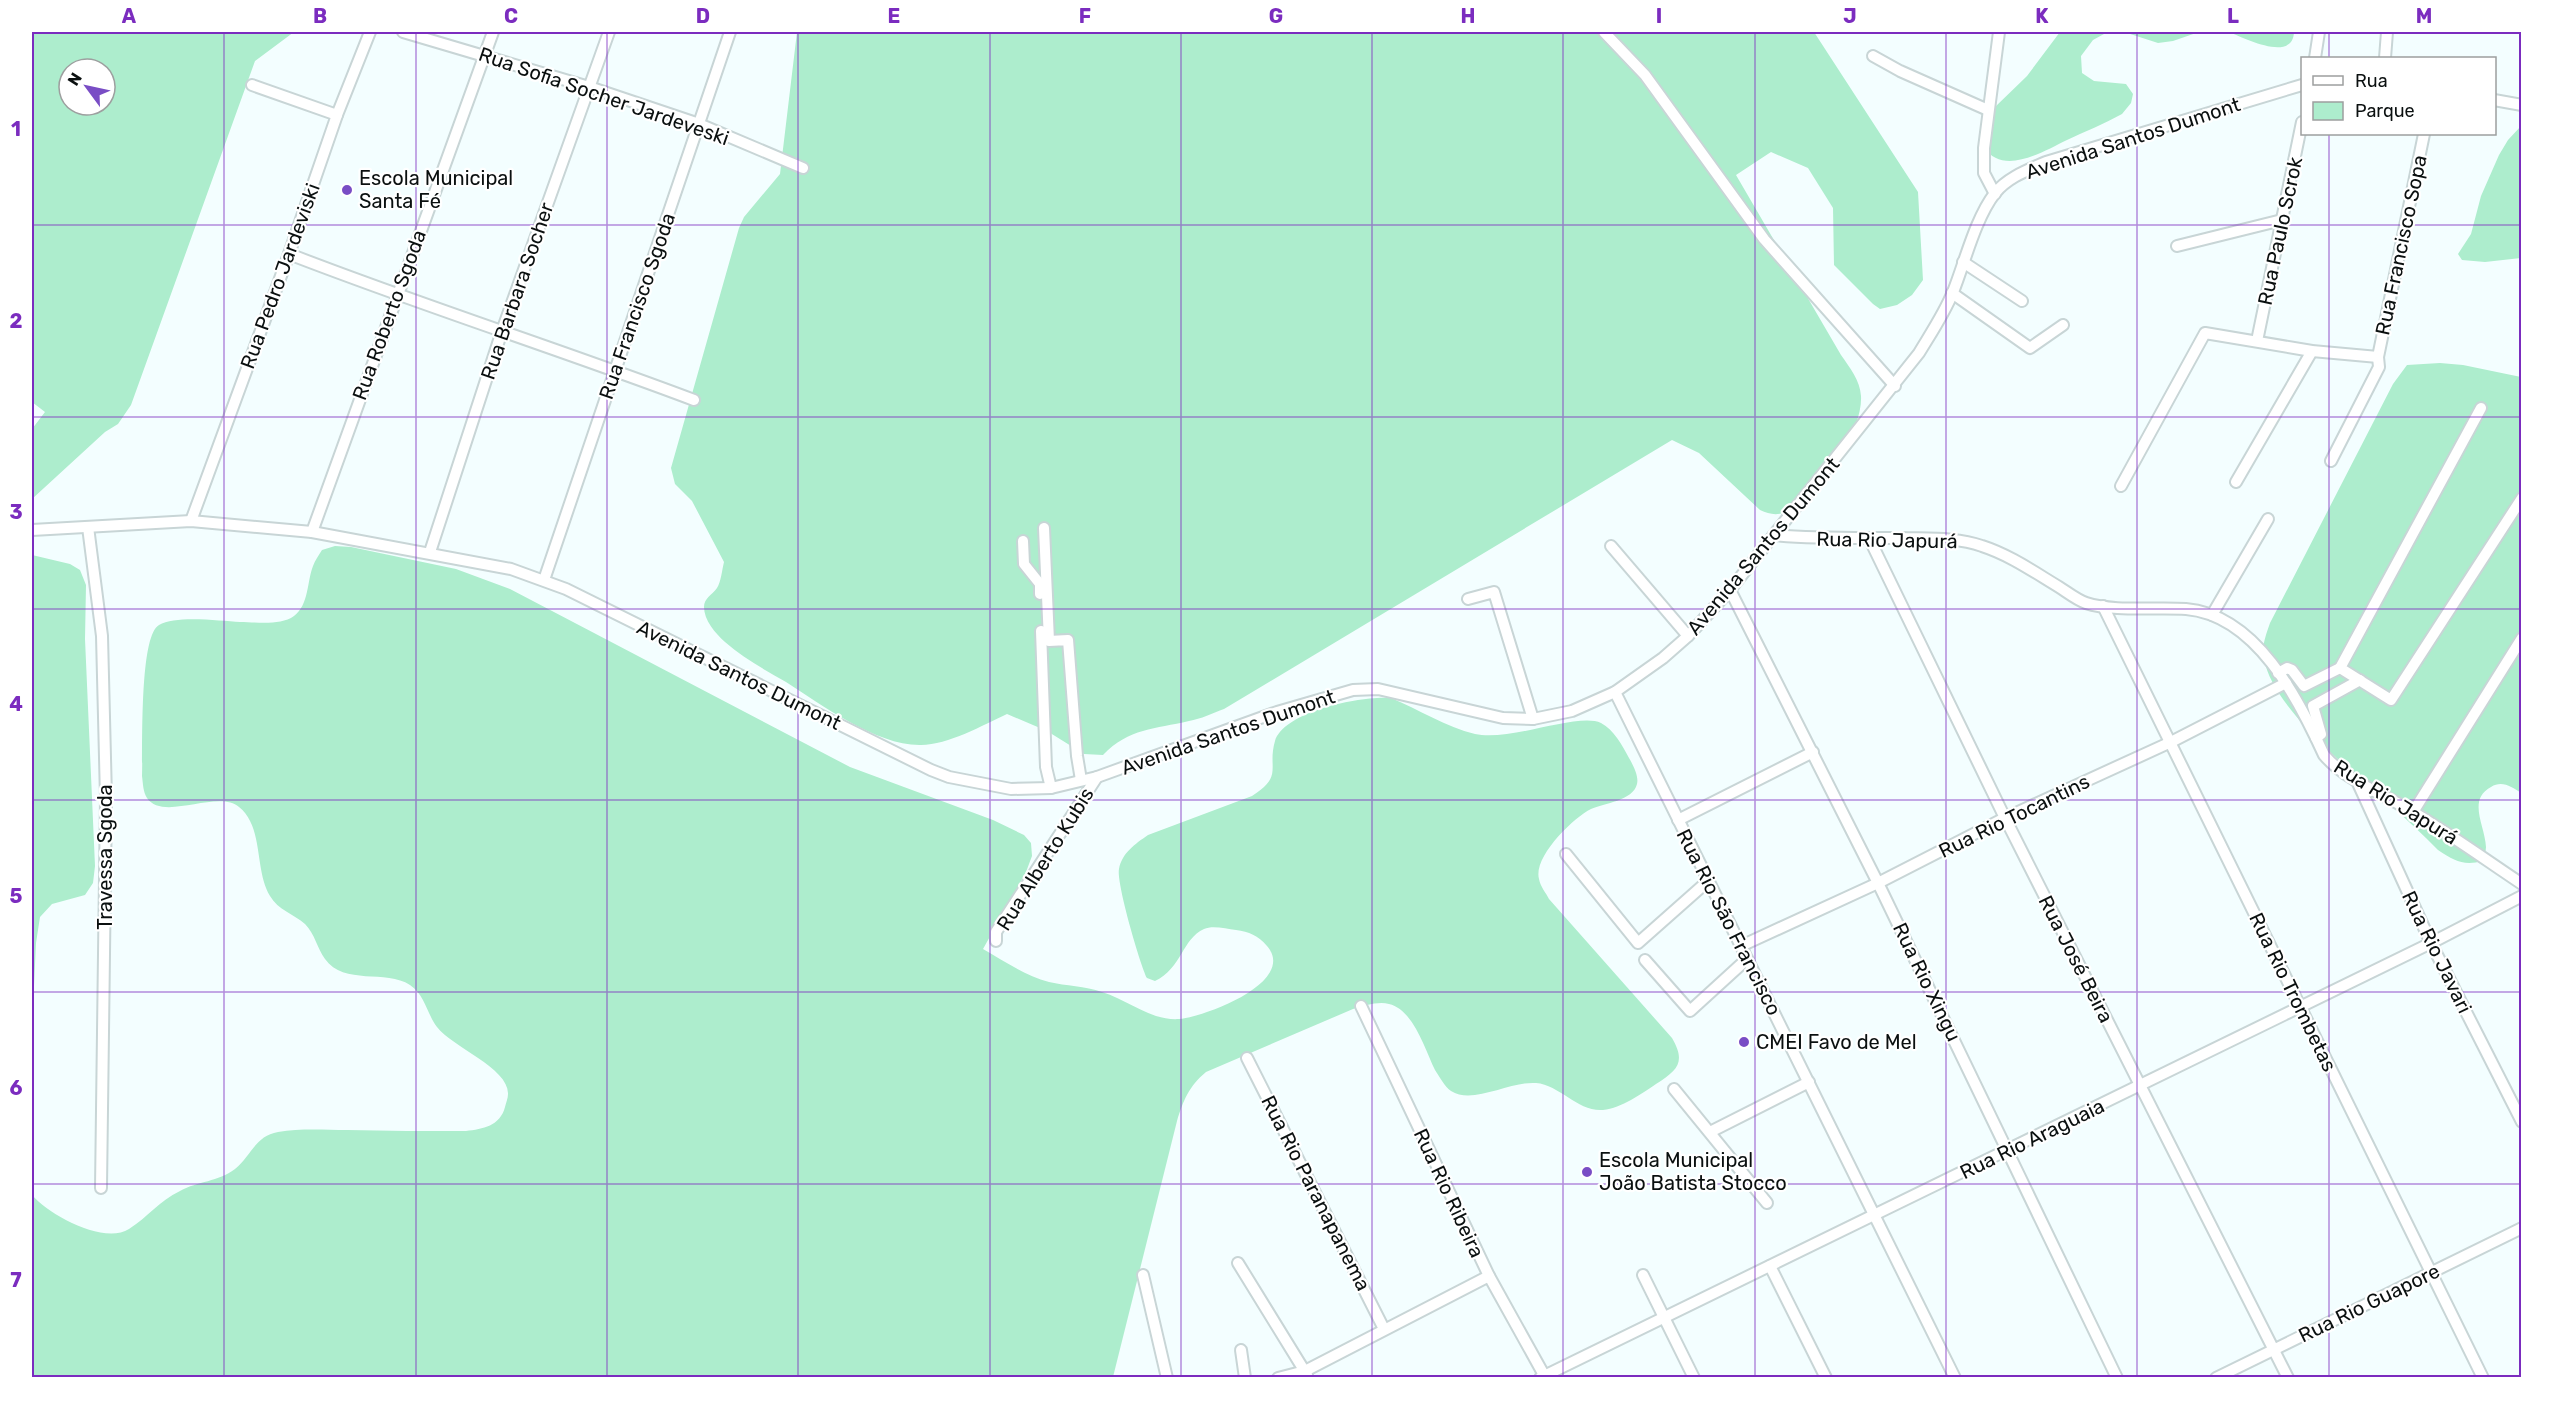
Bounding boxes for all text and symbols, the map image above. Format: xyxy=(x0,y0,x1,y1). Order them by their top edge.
text: A xyxy=(122,4,137,28)
text: B xyxy=(313,4,327,28)
text: C xyxy=(504,4,518,28)
text: D xyxy=(696,4,710,28)
text: E xyxy=(888,4,900,28)
text: F xyxy=(1079,4,1091,28)
text: G xyxy=(1269,4,1283,28)
text: H xyxy=(1461,4,1475,28)
text: I xyxy=(1656,4,1662,28)
text: J xyxy=(1843,4,1857,28)
text: K xyxy=(2035,4,2049,28)
text: L xyxy=(2227,4,2239,28)
text: M xyxy=(2416,4,2432,28)
street label: Rua Sofia Socher Jardeveski xyxy=(476,42,732,150)
north arrow xyxy=(57,57,117,117)
legend xyxy=(2301,57,2496,135)
text: N xyxy=(64,69,86,89)
text: Rua xyxy=(2355,70,2388,92)
street label: Avenida Santos Dumont xyxy=(2023,92,2244,184)
text: Parque xyxy=(2355,100,2415,122)
text: 1 xyxy=(11,117,21,141)
street label: Rua Francisco Sopa xyxy=(2370,153,2432,337)
street label: Rua Paulo Scrok xyxy=(2253,154,2308,307)
place label: Escola Municipal Santa Fé xyxy=(359,166,513,213)
street label: Rua Pedro Jardeviski xyxy=(235,180,325,372)
marker: Escola Municipal Santa Fé xyxy=(340,183,354,197)
street label: Rua Barbara Socher xyxy=(475,199,559,383)
street label: Rua Francisco Sgoda xyxy=(594,210,680,402)
street label: Rua Roberto Sgoda xyxy=(347,227,431,403)
text: 2 xyxy=(10,309,23,333)
street label: Avenida Santos Dumont xyxy=(1682,452,1844,640)
text: 3 xyxy=(9,500,23,524)
street label: Rua Rio Japurá xyxy=(1816,527,1958,553)
street label: Avenida Santos Dumont xyxy=(633,615,845,735)
street label: Avenida Santos Dumont xyxy=(1118,684,1338,780)
text: 4 xyxy=(9,692,23,716)
street label: Rua Rio Japurá xyxy=(2330,754,2462,850)
street label: Rua Rio Tocantins xyxy=(1935,769,2093,863)
street label: Rua Alberto Kubis xyxy=(991,783,1099,935)
street label: Travessa Sgoda xyxy=(93,784,117,930)
street label: Rua Rio São Francisco xyxy=(1672,825,1786,1019)
text: 5 xyxy=(10,884,23,908)
street label: Rua Rio Javari xyxy=(2397,887,2477,1017)
street label: Rua José Beira xyxy=(2034,891,2118,1027)
street label: Rua Rio Trombetas xyxy=(2244,909,2342,1075)
street label: Rua Rio Xingu xyxy=(1888,919,1966,1045)
place label: CMEI Favo de Mel xyxy=(1756,1030,1917,1054)
marker: CMEI Favo de Mel xyxy=(1737,1035,1751,1049)
text: 6 xyxy=(9,1076,23,1100)
street label: Rua Rio Paranapanema xyxy=(1256,1091,1376,1295)
street label: Rua Rio Araguaia xyxy=(1956,1094,2108,1184)
street label: Rua Rio Ribeira xyxy=(1409,1125,1489,1261)
place label: Escola Municipal João Batista Stocco xyxy=(1599,1148,1787,1195)
marker: Escola Municipal João Batista Stocco xyxy=(1580,1165,1594,1179)
street label: Rua Rio Guapore xyxy=(2294,1258,2444,1348)
text: 7 xyxy=(10,1268,22,1292)

